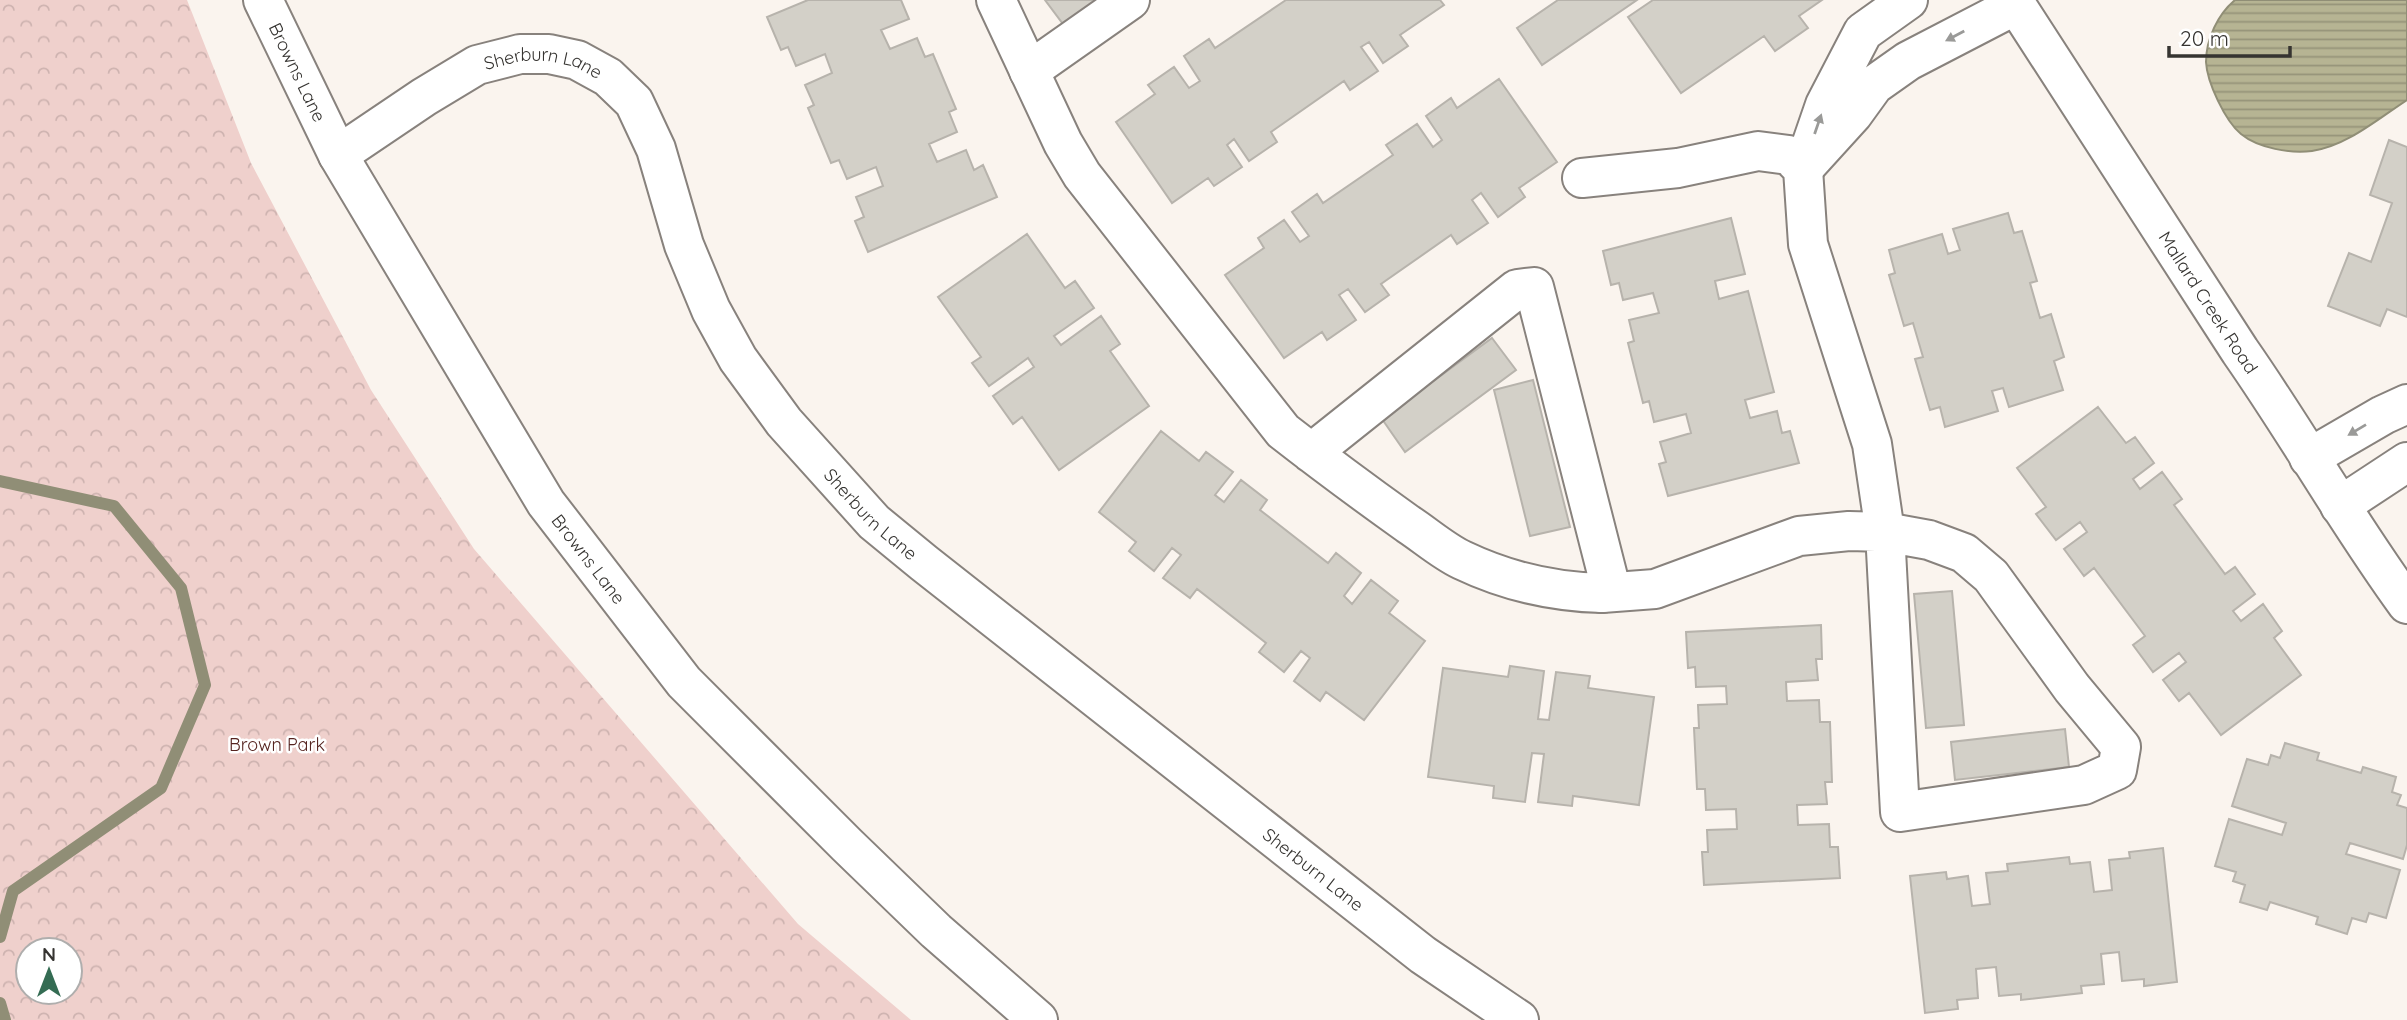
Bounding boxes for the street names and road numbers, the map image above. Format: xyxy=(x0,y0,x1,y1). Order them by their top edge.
street label: Browns Lane xyxy=(264,19,332,125)
street label: Sherburn Lane xyxy=(481,43,606,83)
street label: Mallard Creek Road xyxy=(2154,227,2263,378)
street label: Sherburn Lane xyxy=(819,463,922,565)
street label: Browns Lane xyxy=(547,509,631,608)
street label: Sherburn Lane xyxy=(1259,822,1369,916)

